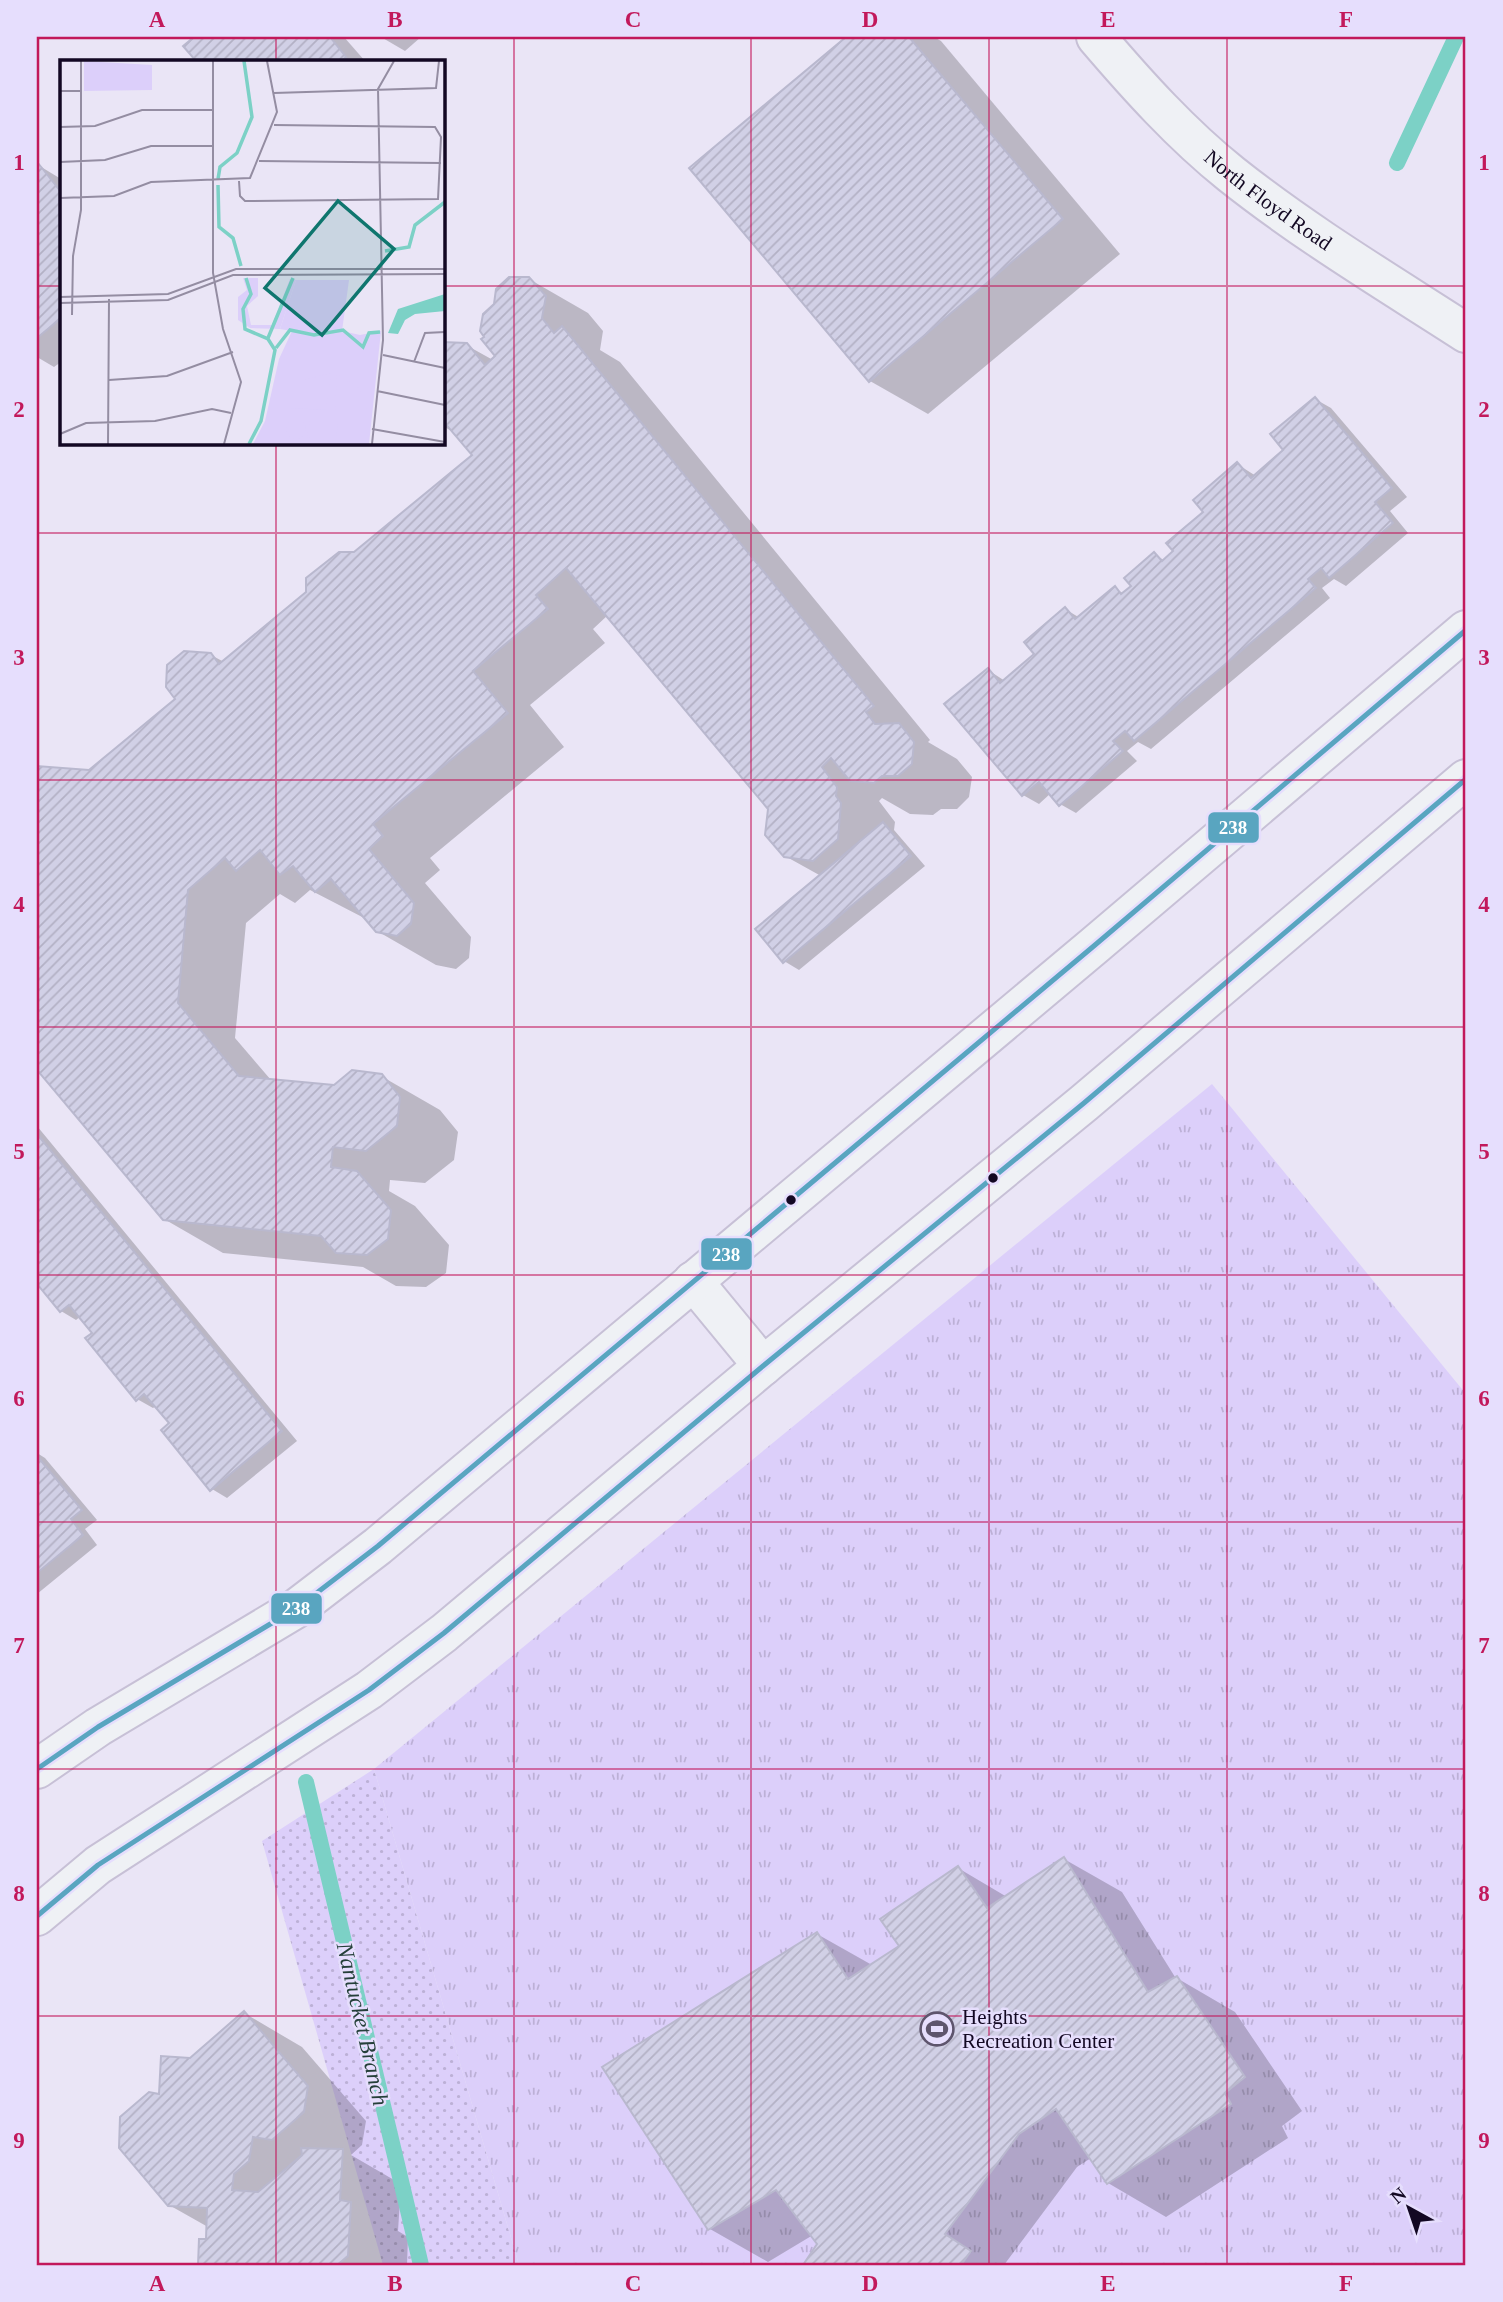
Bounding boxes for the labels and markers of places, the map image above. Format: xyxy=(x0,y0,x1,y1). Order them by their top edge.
unlabelled marker xyxy=(986,1171,1000,1185)
unlabelled marker xyxy=(784,1193,798,1207)
place label: Heights Recreation Center xyxy=(962,2005,1114,2053)
sports icon: Heights Recreation Center xyxy=(918,2010,956,2048)

